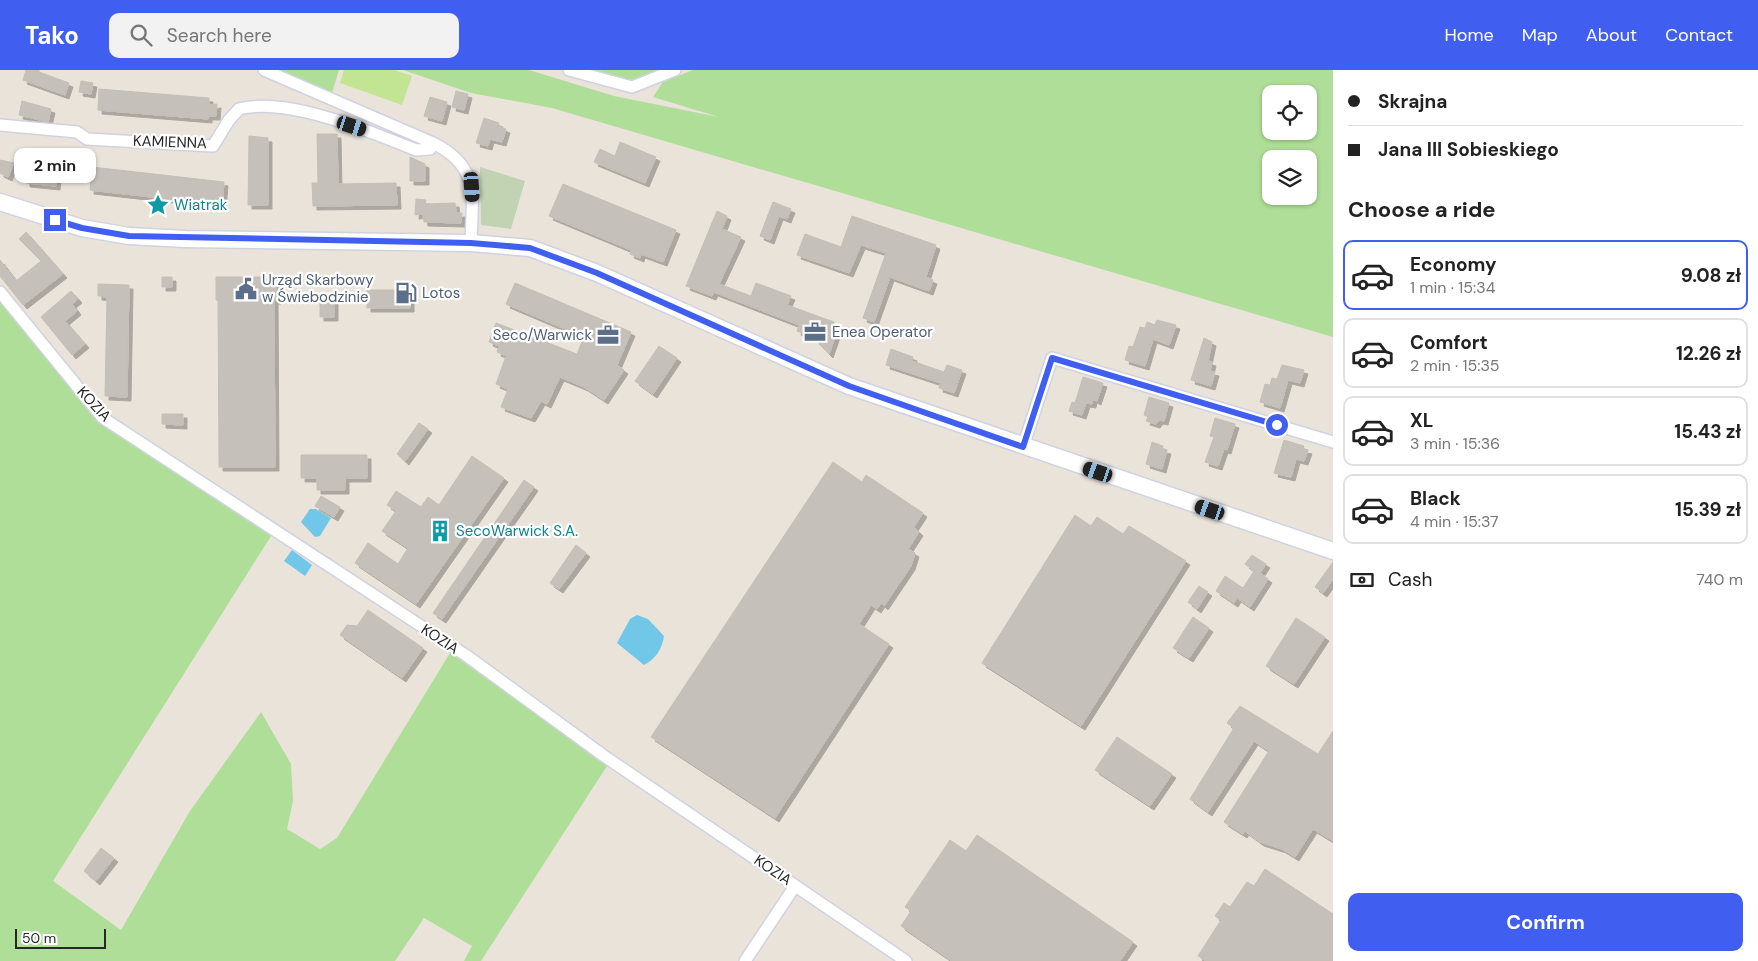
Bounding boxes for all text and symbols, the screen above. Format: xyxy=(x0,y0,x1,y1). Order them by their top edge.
search box xyxy=(109,13,459,58)
text: Tako xyxy=(25,20,79,51)
icon: search xyxy=(127,21,155,49)
text: Search here xyxy=(167,23,272,48)
text: Home xyxy=(1444,23,1494,47)
text: Map xyxy=(1522,23,1558,47)
text: About xyxy=(1586,23,1637,47)
text: Contact xyxy=(1665,23,1733,47)
map controls xyxy=(1262,85,1317,205)
button: locate xyxy=(1262,85,1317,140)
text: Skrajna xyxy=(1378,89,1447,114)
car xyxy=(335,114,368,138)
street label: KAMIENNA xyxy=(133,131,207,153)
text: Jana III Sobieskiego xyxy=(1378,137,1559,162)
callout: 2 min xyxy=(14,148,96,182)
button: layers xyxy=(1262,150,1317,205)
text: 2 min xyxy=(34,155,76,176)
car xyxy=(463,172,480,202)
place icon: Wiatrak xyxy=(145,192,171,218)
place label: Wiatrak xyxy=(174,195,228,215)
text: Choose a ride xyxy=(1348,195,1496,224)
route end xyxy=(44,209,66,231)
text: Economy xyxy=(1410,252,1497,277)
icon: car xyxy=(1350,253,1395,298)
text: 9.08 zł xyxy=(1681,263,1741,288)
place label: Urząd Skarbowy w Świebodzinie xyxy=(262,270,374,307)
public building icon: Urząd Skarbowy w Świebodzinie xyxy=(233,276,259,302)
text: 1 min · 15:34 xyxy=(1410,277,1495,298)
fuel station icon: Lotos xyxy=(393,280,419,306)
place label: Lotos xyxy=(422,283,460,303)
office icon: Enea Operator xyxy=(802,319,828,345)
office icon: Seco/Warwick xyxy=(595,322,621,348)
place label: Enea Operator xyxy=(832,322,933,342)
place label: Seco/Warwick xyxy=(493,325,592,345)
text: Comfort xyxy=(1410,330,1488,355)
icon: car xyxy=(1350,331,1395,376)
text: 12.26 zł xyxy=(1676,341,1741,366)
text: 2 min · 15:35 xyxy=(1410,355,1500,376)
street label: KOZIA xyxy=(73,382,115,426)
text: XL xyxy=(1410,408,1433,433)
icon: car xyxy=(1350,409,1395,454)
route start xyxy=(1266,414,1288,436)
text: 15.43 zł xyxy=(1674,419,1741,444)
text: 3 min · 15:36 xyxy=(1410,433,1500,454)
car xyxy=(1081,460,1114,484)
text: Black xyxy=(1410,486,1461,511)
icon: car xyxy=(1350,487,1395,532)
text: 15.39 zł xyxy=(1675,497,1741,522)
car xyxy=(1193,498,1226,522)
text: 4 min · 15:37 xyxy=(1410,511,1499,532)
building icon: SecoWarwick S.A. xyxy=(427,518,453,544)
place label: SecoWarwick S.A. xyxy=(456,521,578,541)
icon: cash xyxy=(1348,566,1376,594)
text: Cash xyxy=(1388,567,1432,592)
text: 740 m xyxy=(1696,569,1743,590)
street label: KOZIA xyxy=(417,619,463,659)
street label: KOZIA xyxy=(750,850,796,890)
button: Confirm xyxy=(1348,893,1743,951)
scale bar xyxy=(15,926,106,949)
text: 50 m xyxy=(22,929,56,947)

